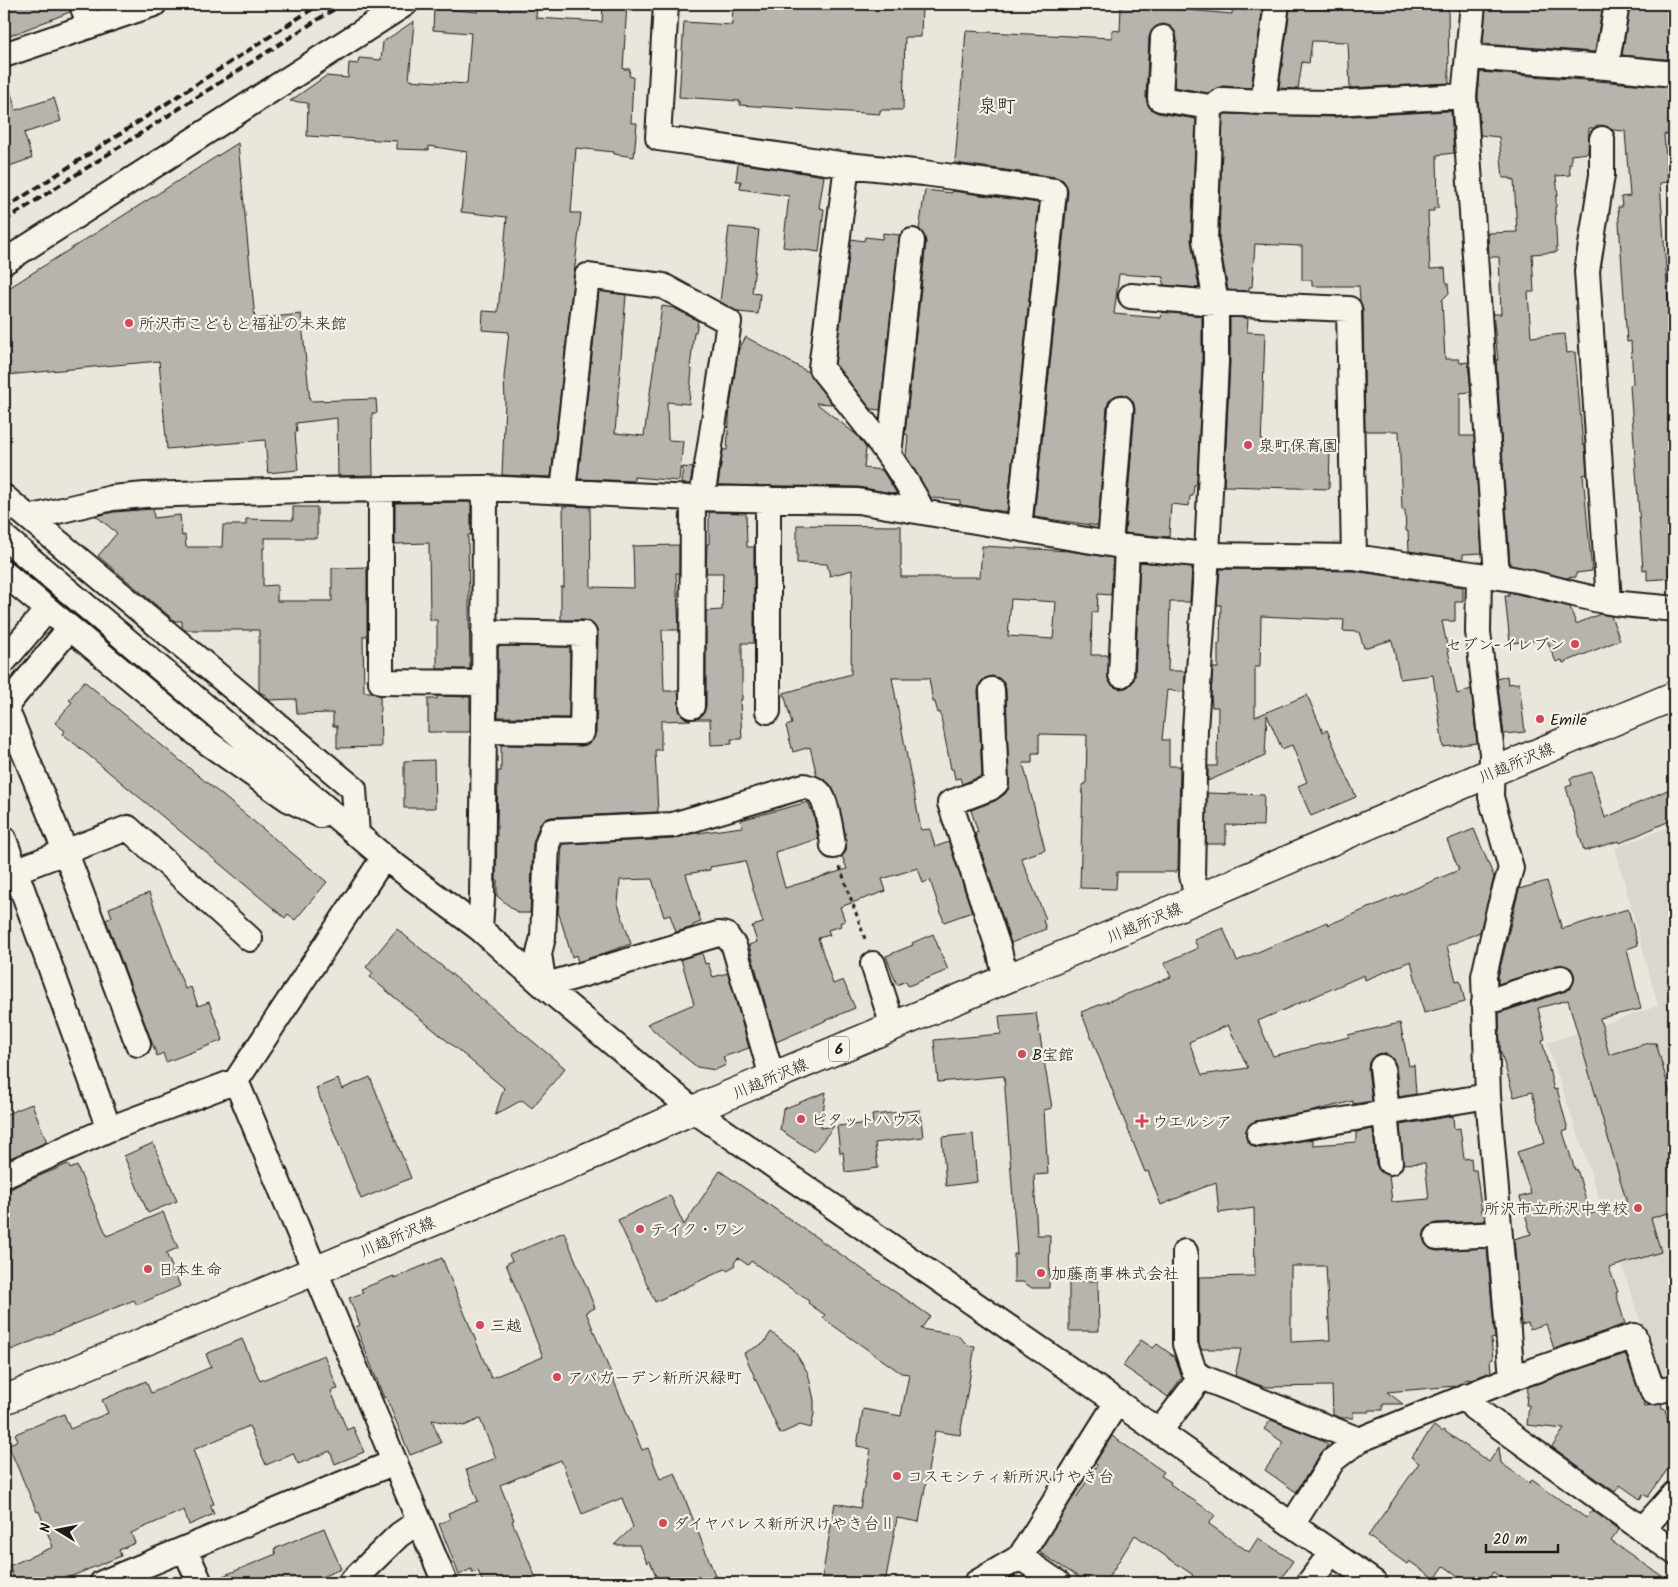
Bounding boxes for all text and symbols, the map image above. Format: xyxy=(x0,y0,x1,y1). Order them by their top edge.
district label: 泉町 xyxy=(978,92,1016,122)
place label: 所沢市こどもと福祉の未来館 xyxy=(139,312,347,337)
marker: 所沢市こどもと福祉の未来館 xyxy=(123,317,135,329)
place label: 泉町保育園 xyxy=(1258,434,1338,459)
marker: 泉町保育園 xyxy=(1242,439,1254,451)
place label: セブン-イレブン xyxy=(1446,633,1565,658)
marker: セブン-イレブン xyxy=(1569,638,1581,650)
place label: Emile xyxy=(1550,708,1587,733)
marker: Emile xyxy=(1534,713,1546,725)
street label: 川越所沢線 xyxy=(1475,736,1558,791)
street label: 川越所沢線 xyxy=(1103,896,1186,951)
road number: 6 xyxy=(829,1036,849,1062)
place label: B宝館 xyxy=(1032,1043,1074,1068)
marker: B宝館 xyxy=(1016,1048,1028,1060)
street label: 川越所沢線 xyxy=(729,1052,812,1107)
place label: ピタットハウス xyxy=(811,1108,922,1133)
place label: ウエルシア xyxy=(1152,1110,1232,1135)
marker: ピタットハウス xyxy=(795,1113,807,1125)
marker: ウエルシア xyxy=(1136,1115,1148,1127)
place label: 所沢市立所沢中学校 xyxy=(1484,1197,1628,1222)
marker: 所沢市立所沢中学校 xyxy=(1632,1202,1644,1214)
street label: 川越所沢線 xyxy=(356,1210,439,1265)
place label: テイク・ワン xyxy=(650,1218,745,1243)
marker: テイク・ワン xyxy=(634,1223,646,1235)
place label: 日本生命 xyxy=(158,1258,222,1283)
place label: 加藤商事株式会社 xyxy=(1051,1262,1179,1287)
marker: 日本生命 xyxy=(142,1263,154,1275)
marker: 加藤商事株式会社 xyxy=(1035,1267,1047,1279)
place label: 三越 xyxy=(490,1314,522,1339)
marker: 三越 xyxy=(474,1319,486,1331)
place label: アパガーデン新所沢緑町 xyxy=(567,1366,742,1391)
marker: アパガーデン新所沢緑町 xyxy=(551,1371,563,1383)
place label: コスモシティ新所沢けやき台 xyxy=(907,1465,1114,1490)
marker: コスモシティ新所沢けやき台 xyxy=(891,1470,903,1482)
north arrow xyxy=(32,1504,82,1554)
place label: ダイヤパレス新所沢けやき台Ⅱ xyxy=(673,1512,895,1537)
marker: ダイヤパレス新所沢けやき台Ⅱ xyxy=(657,1517,669,1529)
text: N xyxy=(35,1521,58,1534)
scale bar xyxy=(1486,1522,1558,1554)
text: 20 m xyxy=(1493,1528,1527,1552)

